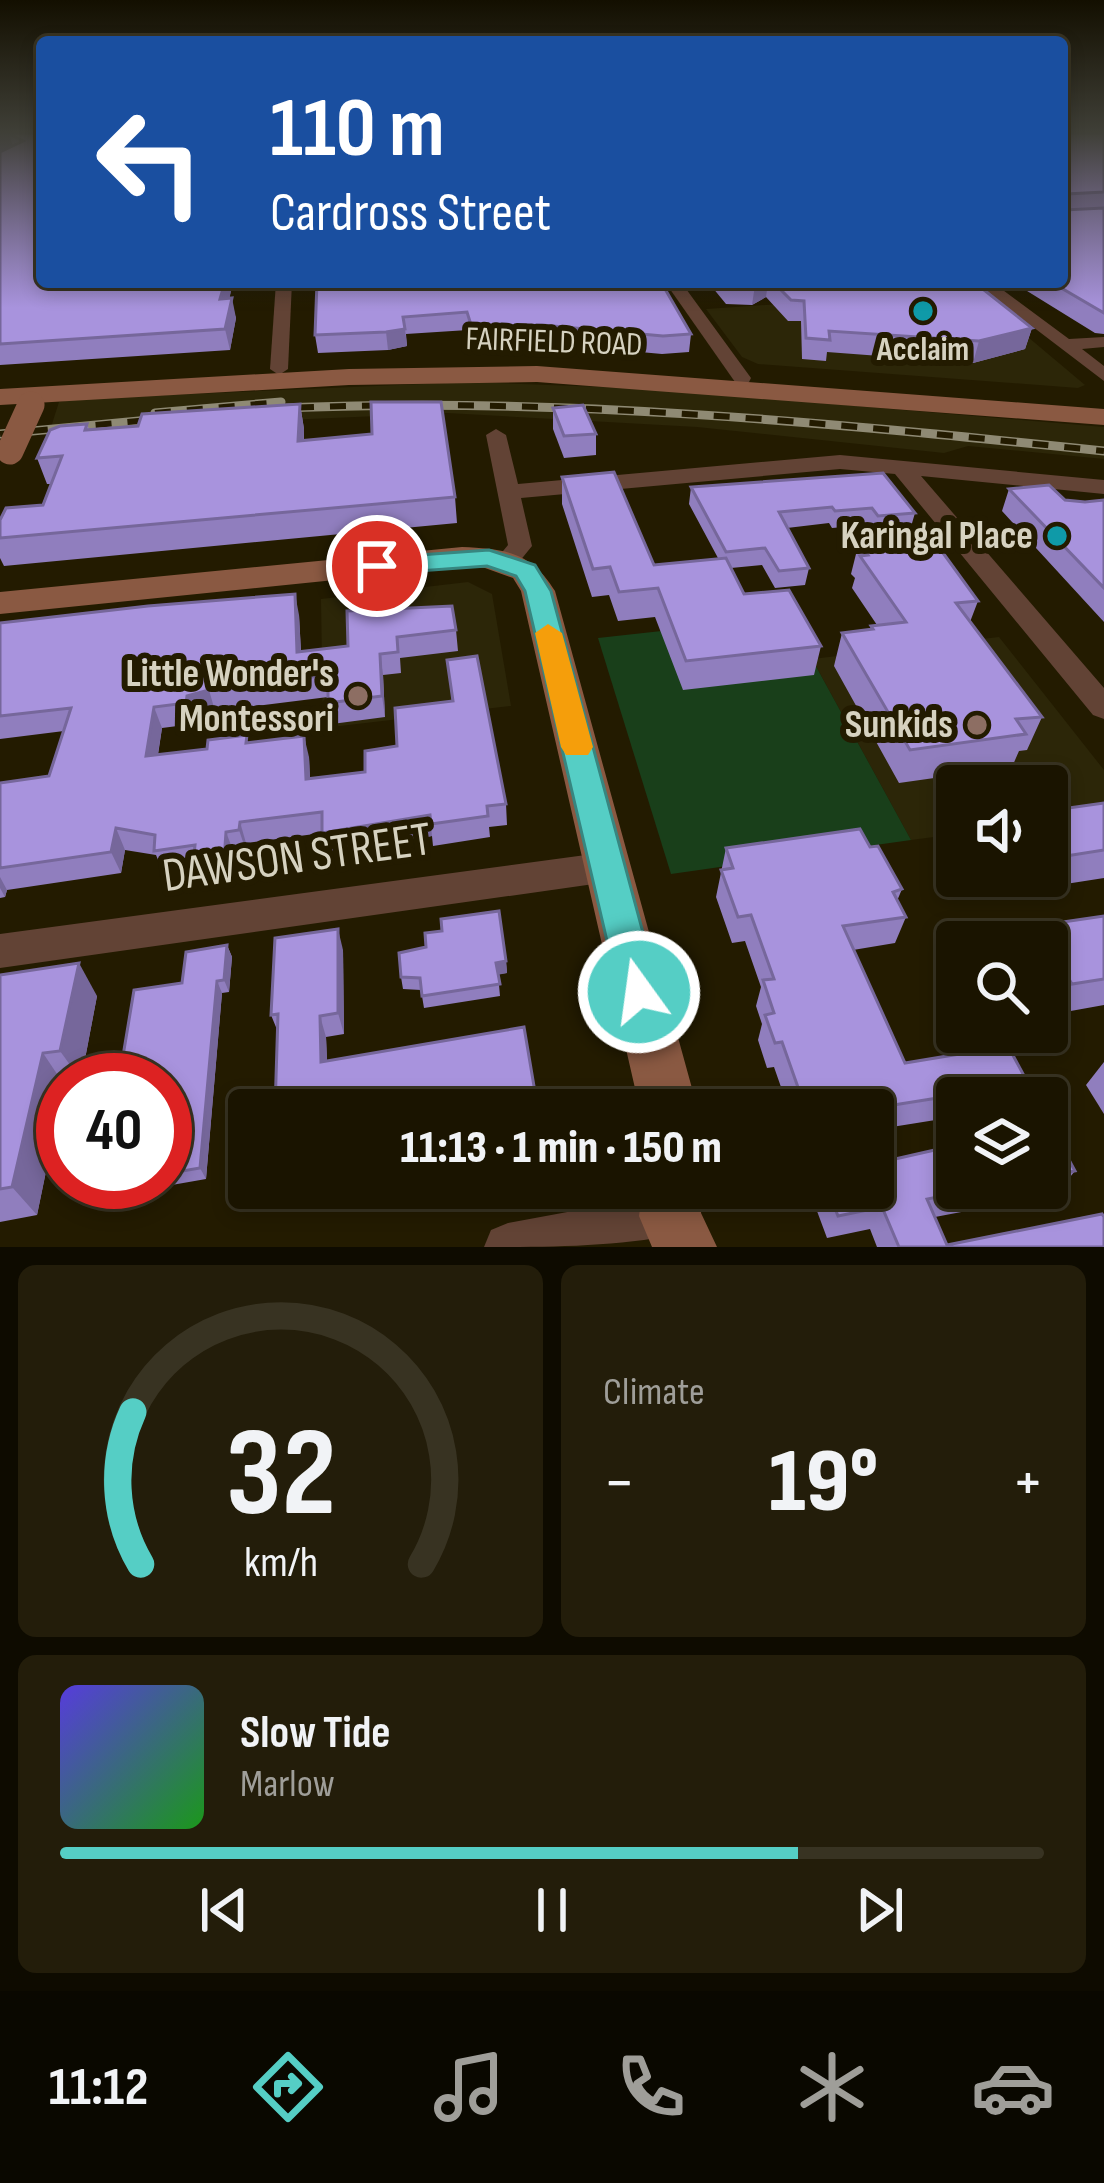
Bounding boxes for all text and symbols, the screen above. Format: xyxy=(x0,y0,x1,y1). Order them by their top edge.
text: 110 m xyxy=(270,79,445,180)
icon: left xyxy=(72,84,228,240)
text: Cardross Street xyxy=(270,181,551,246)
marker: Acclaim xyxy=(910,298,936,324)
street label: FAIRFIELD ROAD xyxy=(465,319,643,365)
place label: Acclaim xyxy=(876,330,969,370)
place label: Karingal Place xyxy=(840,513,1033,560)
pin xyxy=(326,515,428,617)
marker: Karingal Place xyxy=(1044,523,1070,549)
icon: arrive xyxy=(344,533,410,599)
place label: Little Wonder's Montessori xyxy=(126,651,334,743)
marker: Little Wonder's Montessori xyxy=(345,683,371,709)
place label: Sunkids xyxy=(845,702,953,749)
marker: Sunkids xyxy=(964,712,990,738)
map controls xyxy=(936,765,1068,1209)
button: sound xyxy=(936,765,1068,897)
street label: DAWSON STREET xyxy=(159,811,435,905)
button: search xyxy=(936,921,1068,1053)
position arrow xyxy=(576,929,702,1055)
speed limit sign: 40 xyxy=(36,1053,192,1209)
button: layers xyxy=(936,1077,1068,1209)
text: 11:13 · 1 min · 150 m xyxy=(400,1121,722,1176)
text: Climate xyxy=(603,1369,705,1416)
text: 32 xyxy=(225,1401,336,1550)
text: 19° xyxy=(769,1429,878,1537)
text: − xyxy=(603,1444,635,1523)
text: + xyxy=(1012,1444,1044,1523)
text: km/h xyxy=(243,1537,318,1589)
text: Slow Tide xyxy=(240,1706,391,1761)
text: Marlow xyxy=(240,1761,335,1808)
icon: previous xyxy=(191,1877,257,1943)
icon: pause xyxy=(519,1877,585,1943)
icon: next xyxy=(847,1877,913,1943)
icon: directions xyxy=(246,2045,330,2129)
icon: music xyxy=(427,2045,511,2129)
icon: phone xyxy=(609,2045,693,2129)
icon: climate xyxy=(790,2045,874,2129)
icon: car xyxy=(971,2045,1055,2129)
text: 11:12 xyxy=(49,2055,149,2120)

